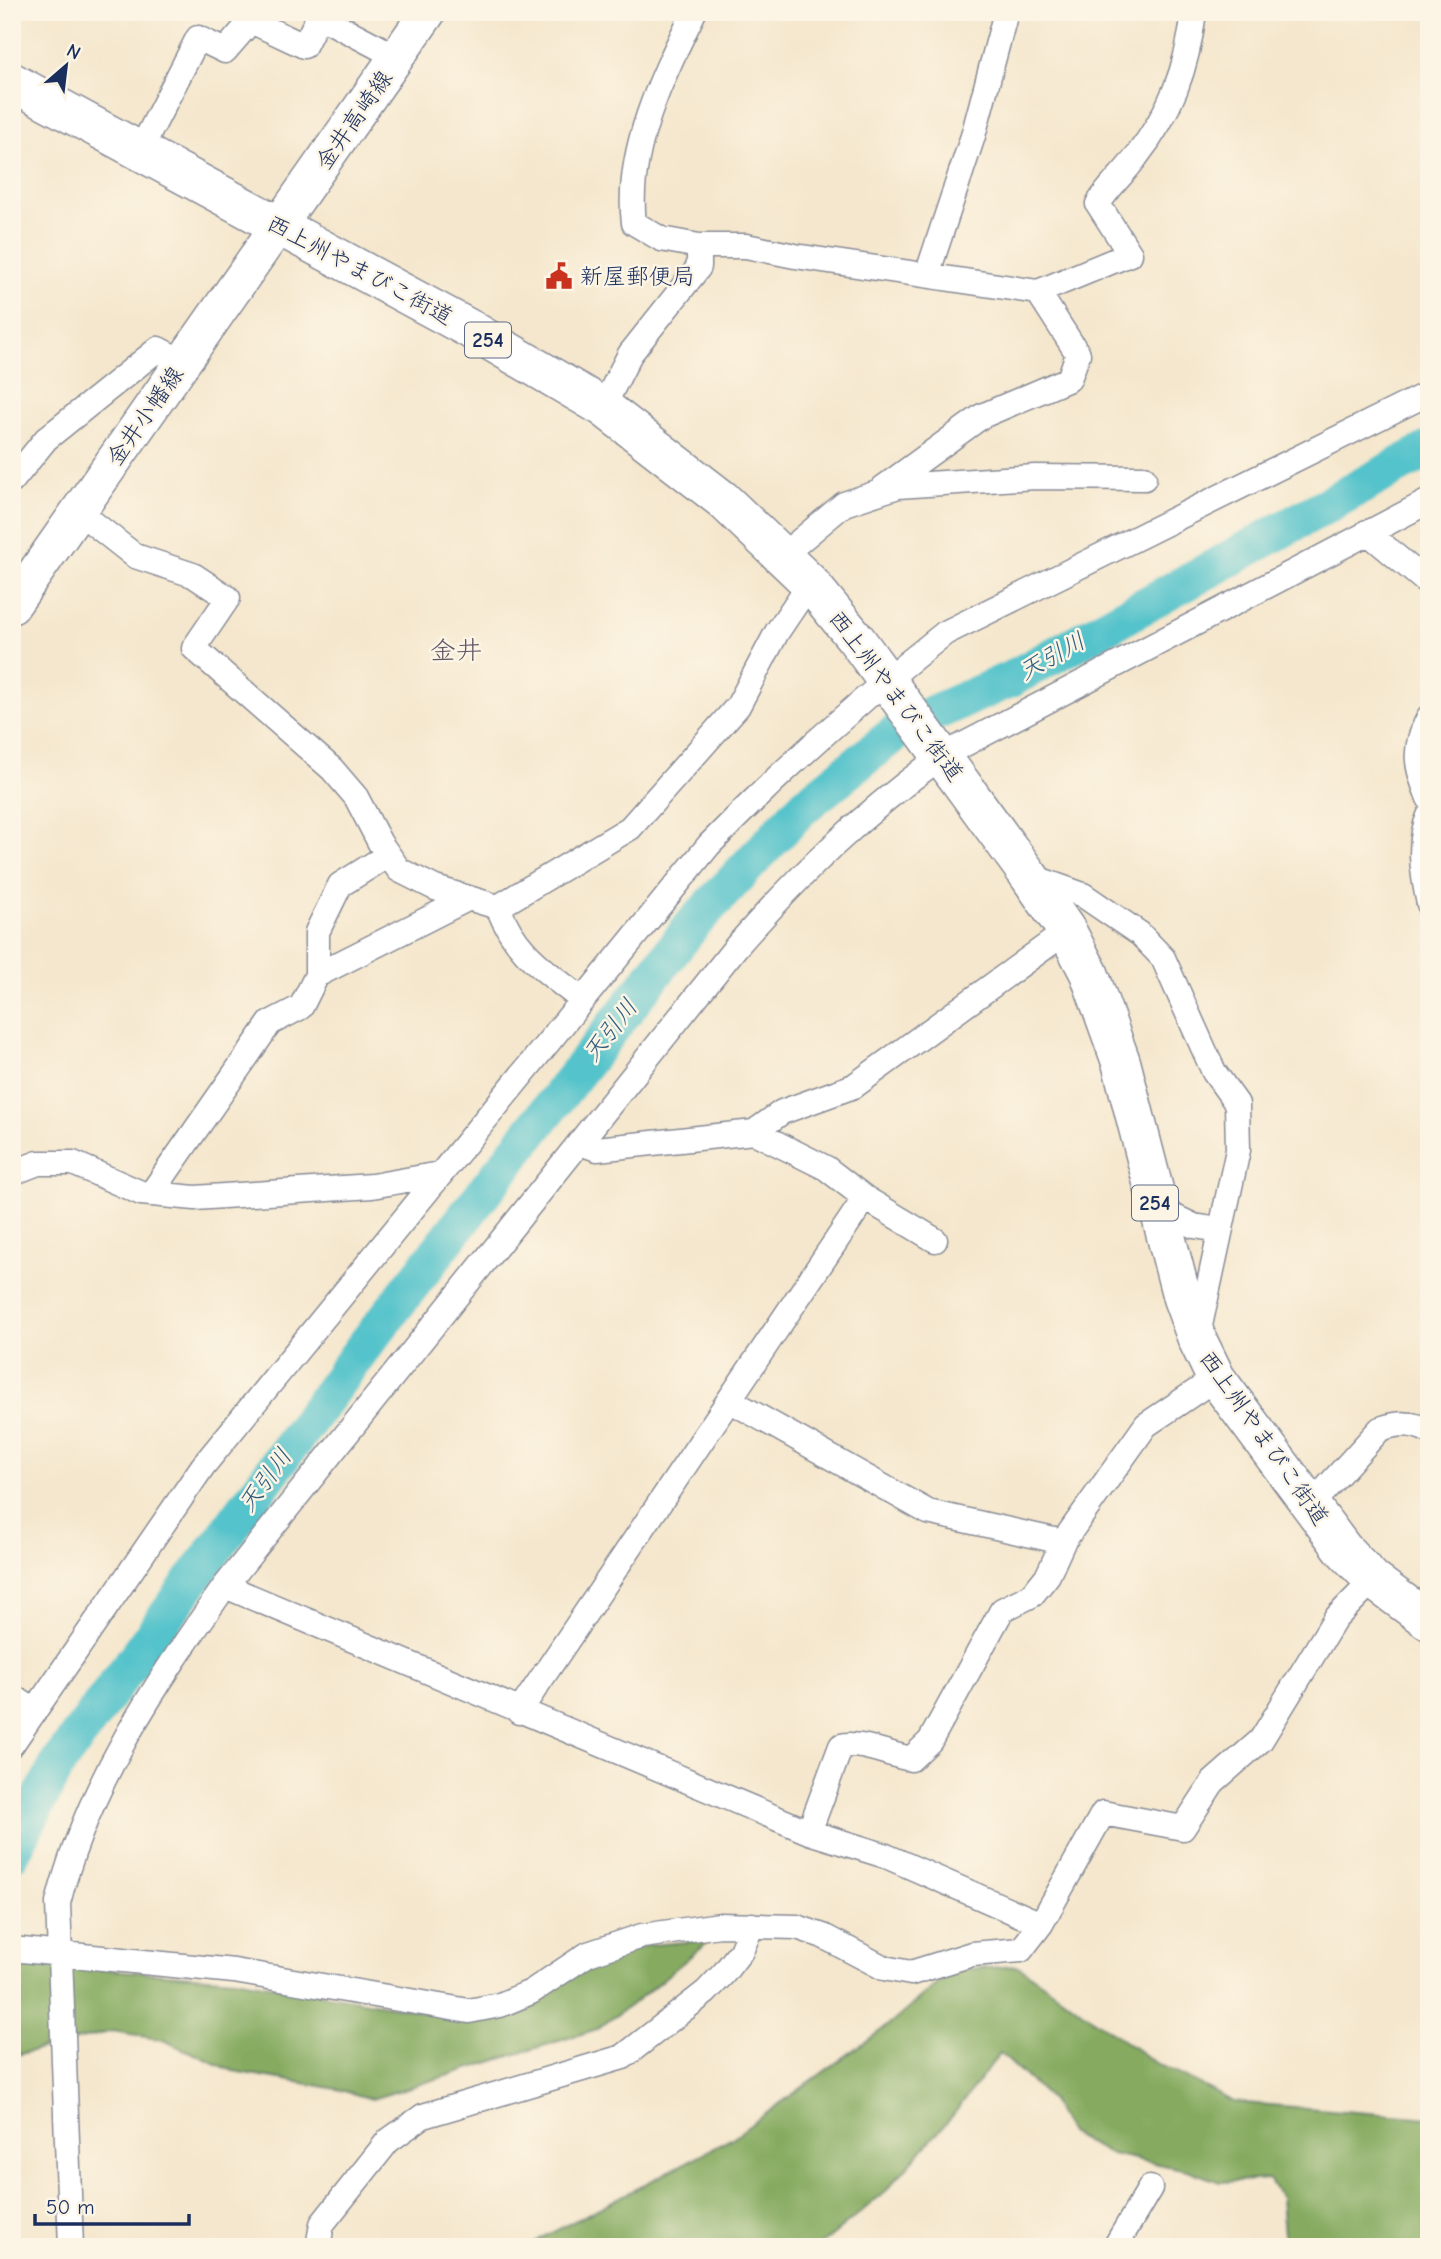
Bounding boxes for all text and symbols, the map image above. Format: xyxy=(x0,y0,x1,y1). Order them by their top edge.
north arrow xyxy=(32,32,102,102)
text: N xyxy=(63,39,84,64)
street label: 金井高崎線 xyxy=(310,65,398,175)
street label: 西上州やまびこ街道 xyxy=(262,209,458,331)
public building icon: 新屋郵便局 xyxy=(544,261,574,291)
place label: 新屋郵便局 xyxy=(580,263,695,290)
road number: 254 xyxy=(465,322,511,358)
street label: 金井小幡線 xyxy=(101,361,189,471)
street label: 西上州やまびこ街道 xyxy=(823,605,969,787)
water label: 天引川 xyxy=(1014,626,1090,686)
district label: 金井 xyxy=(430,636,482,666)
water label: 天引川 xyxy=(577,993,643,1067)
road number: 254 xyxy=(1132,1186,1178,1220)
street label: 西上州やまびこ街道 xyxy=(1194,1345,1334,1531)
water label: 天引川 xyxy=(233,1443,297,1517)
scale bar xyxy=(35,2182,189,2226)
text: 50 m xyxy=(46,2195,95,2219)

